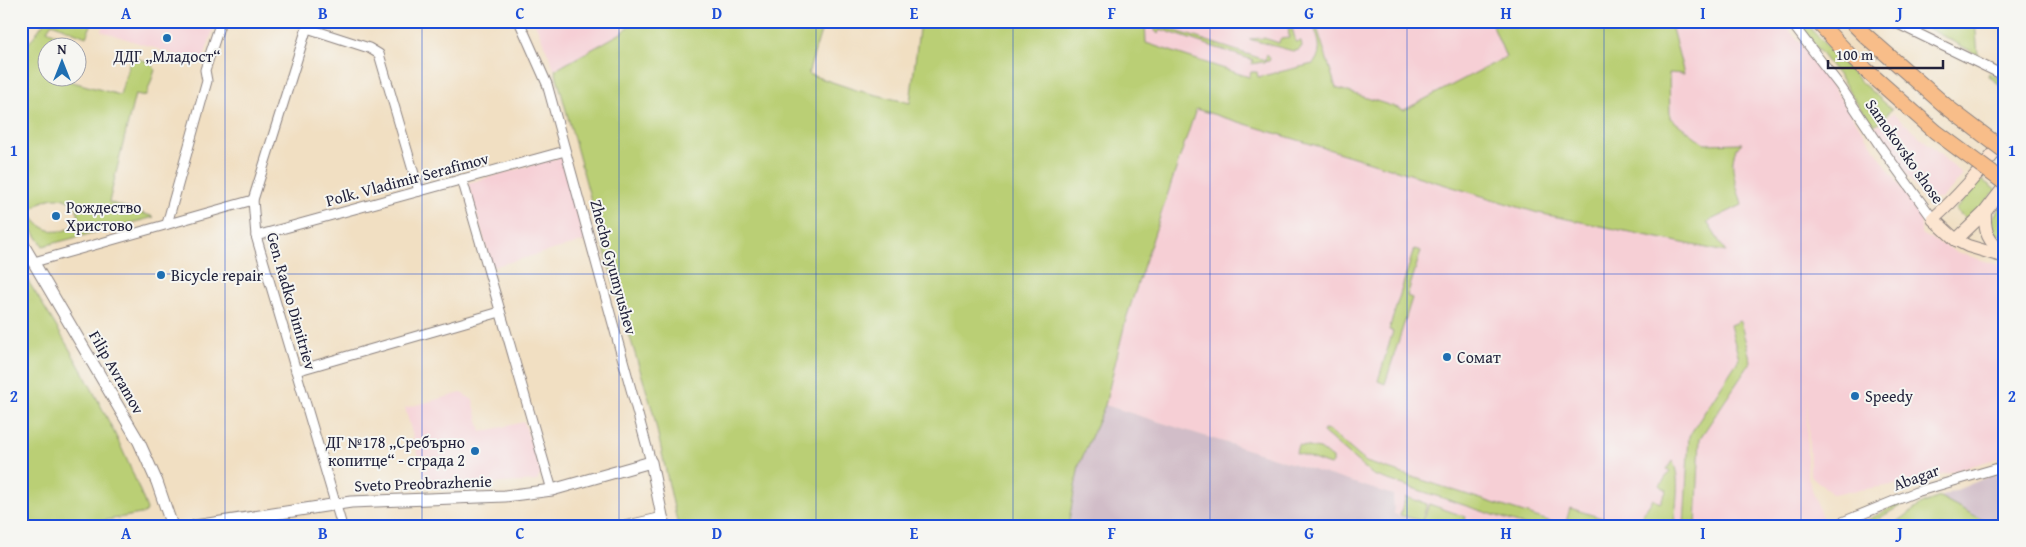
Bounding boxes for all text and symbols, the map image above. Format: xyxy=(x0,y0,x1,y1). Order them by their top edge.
text: A xyxy=(121,1,132,25)
text: B xyxy=(318,1,328,25)
text: C xyxy=(515,1,525,25)
text: D xyxy=(712,1,722,25)
text: E xyxy=(910,1,919,25)
text: F xyxy=(1108,1,1116,25)
text: G xyxy=(1304,1,1314,25)
text: H xyxy=(1500,1,1512,25)
text: I xyxy=(1700,1,1706,25)
text: J xyxy=(1894,1,1903,25)
marker: ДДГ „Младост“ xyxy=(161,32,173,44)
north arrow xyxy=(38,38,88,88)
scale bar xyxy=(1828,38,1944,70)
text: N xyxy=(57,39,67,59)
place label: ДДГ „Младост“ xyxy=(112,44,221,68)
text: 100 m xyxy=(1836,44,1874,65)
street label: Samokovsko shose xyxy=(1860,94,1950,208)
text: 1 xyxy=(10,138,18,162)
text: 1 xyxy=(2008,138,2016,162)
street label: Polk. Vladimir Serafimov xyxy=(323,146,491,212)
place label: Рождество Христово xyxy=(66,195,141,237)
street label: Zhecho Gyumyushev xyxy=(584,197,644,337)
marker: Рождество Христово xyxy=(50,210,62,222)
street label: Gen. Radko Dimitriev xyxy=(261,229,323,373)
place label: Bicycle repair xyxy=(171,263,264,287)
marker: Bicycle repair xyxy=(155,269,167,281)
street label: Filip Avramov xyxy=(83,326,151,418)
place label: Сомат xyxy=(1457,345,1501,369)
marker: Сомат xyxy=(1441,351,1453,363)
text: 2 xyxy=(10,384,18,408)
place label: Speedy xyxy=(1865,384,1913,408)
text: 2 xyxy=(2008,384,2016,408)
marker: Speedy xyxy=(1849,390,1861,402)
place label: ДГ №178 „Сребърно копитце“ - сграда 2 xyxy=(325,430,465,472)
marker: ДГ №178 „Сребърно копитце“ - сграда 2 xyxy=(469,445,481,457)
street label: Abagar xyxy=(1889,457,1943,496)
street label: Sveto Preobrazhenie xyxy=(354,469,492,497)
text: A xyxy=(121,521,132,545)
text: B xyxy=(318,521,328,545)
text: C xyxy=(515,521,525,545)
text: D xyxy=(712,521,722,545)
text: E xyxy=(910,521,919,545)
text: F xyxy=(1108,521,1116,545)
text: G xyxy=(1304,521,1314,545)
text: H xyxy=(1500,521,1512,545)
text: I xyxy=(1700,521,1706,545)
text: J xyxy=(1894,521,1903,545)

